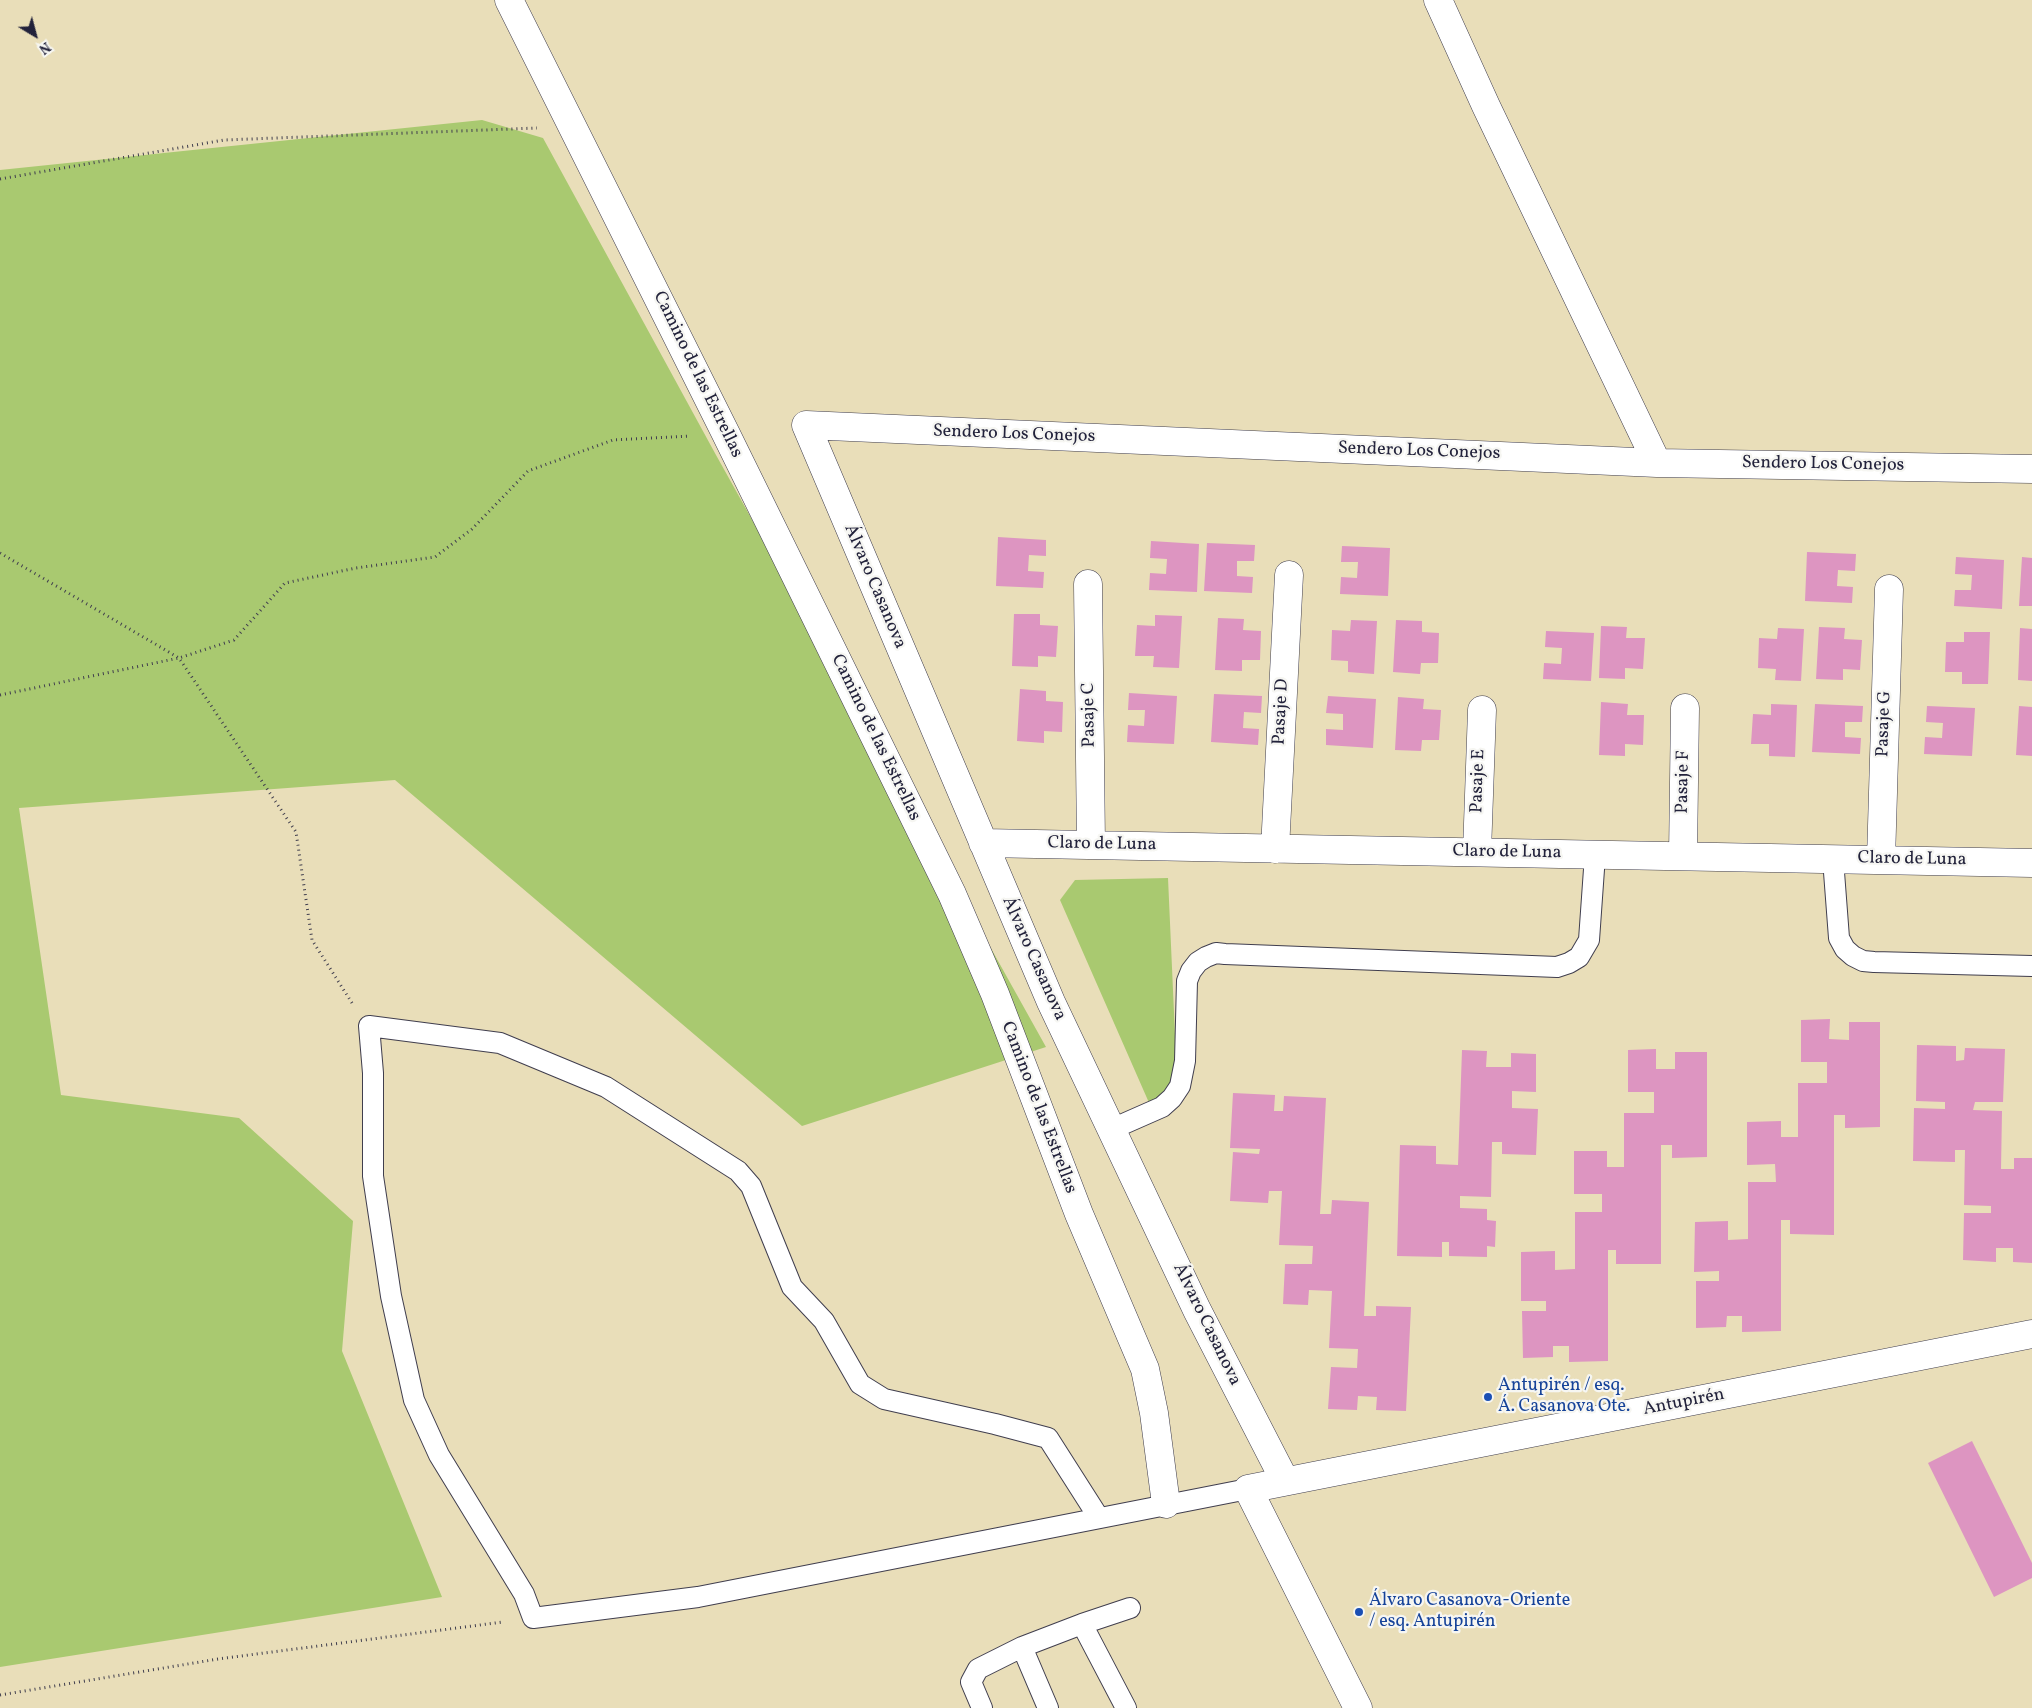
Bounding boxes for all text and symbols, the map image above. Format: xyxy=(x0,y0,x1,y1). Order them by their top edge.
north arrow xyxy=(10,10,60,60)
text: N xyxy=(35,37,54,58)
street label: Camino de las Estrellas xyxy=(647,288,747,462)
street label: Sendero Los Conejos xyxy=(932,421,1096,449)
street label: Sendero Los Conejos xyxy=(1337,438,1501,466)
street label: Sendero Los Conejos xyxy=(1742,453,1904,477)
street label: Álvaro Casanova xyxy=(838,521,910,653)
street label: Camino de las Estrellas xyxy=(825,651,925,825)
street label: Pasaje D xyxy=(1269,678,1295,746)
street label: Pasaje C xyxy=(1079,682,1101,748)
street label: Pasaje G xyxy=(1873,690,1897,758)
street label: Pasaje E xyxy=(1467,749,1491,813)
street label: Pasaje F xyxy=(1673,750,1695,814)
street label: Claro de Luna xyxy=(1047,833,1157,857)
street label: Claro de Luna xyxy=(1452,841,1562,865)
street label: Claro de Luna xyxy=(1857,848,1967,872)
street label: Álvaro Casanova xyxy=(996,894,1070,1024)
street label: Camino de las Estrellas xyxy=(995,1019,1081,1197)
street label: Álvaro Casanova xyxy=(1167,1260,1245,1390)
place label: Antupirén / esq. Á. Casanova Ote. xyxy=(1498,1376,1630,1418)
street label: Antupirén xyxy=(1641,1385,1727,1421)
marker: Antupirén / esq. Á. Casanova Ote. xyxy=(1482,1391,1494,1403)
place label: Álvaro Casanova-Oriente / esq. Antupirén xyxy=(1369,1591,1570,1634)
marker: Álvaro Casanova-Oriente / esq. Antupirén xyxy=(1353,1606,1365,1618)

